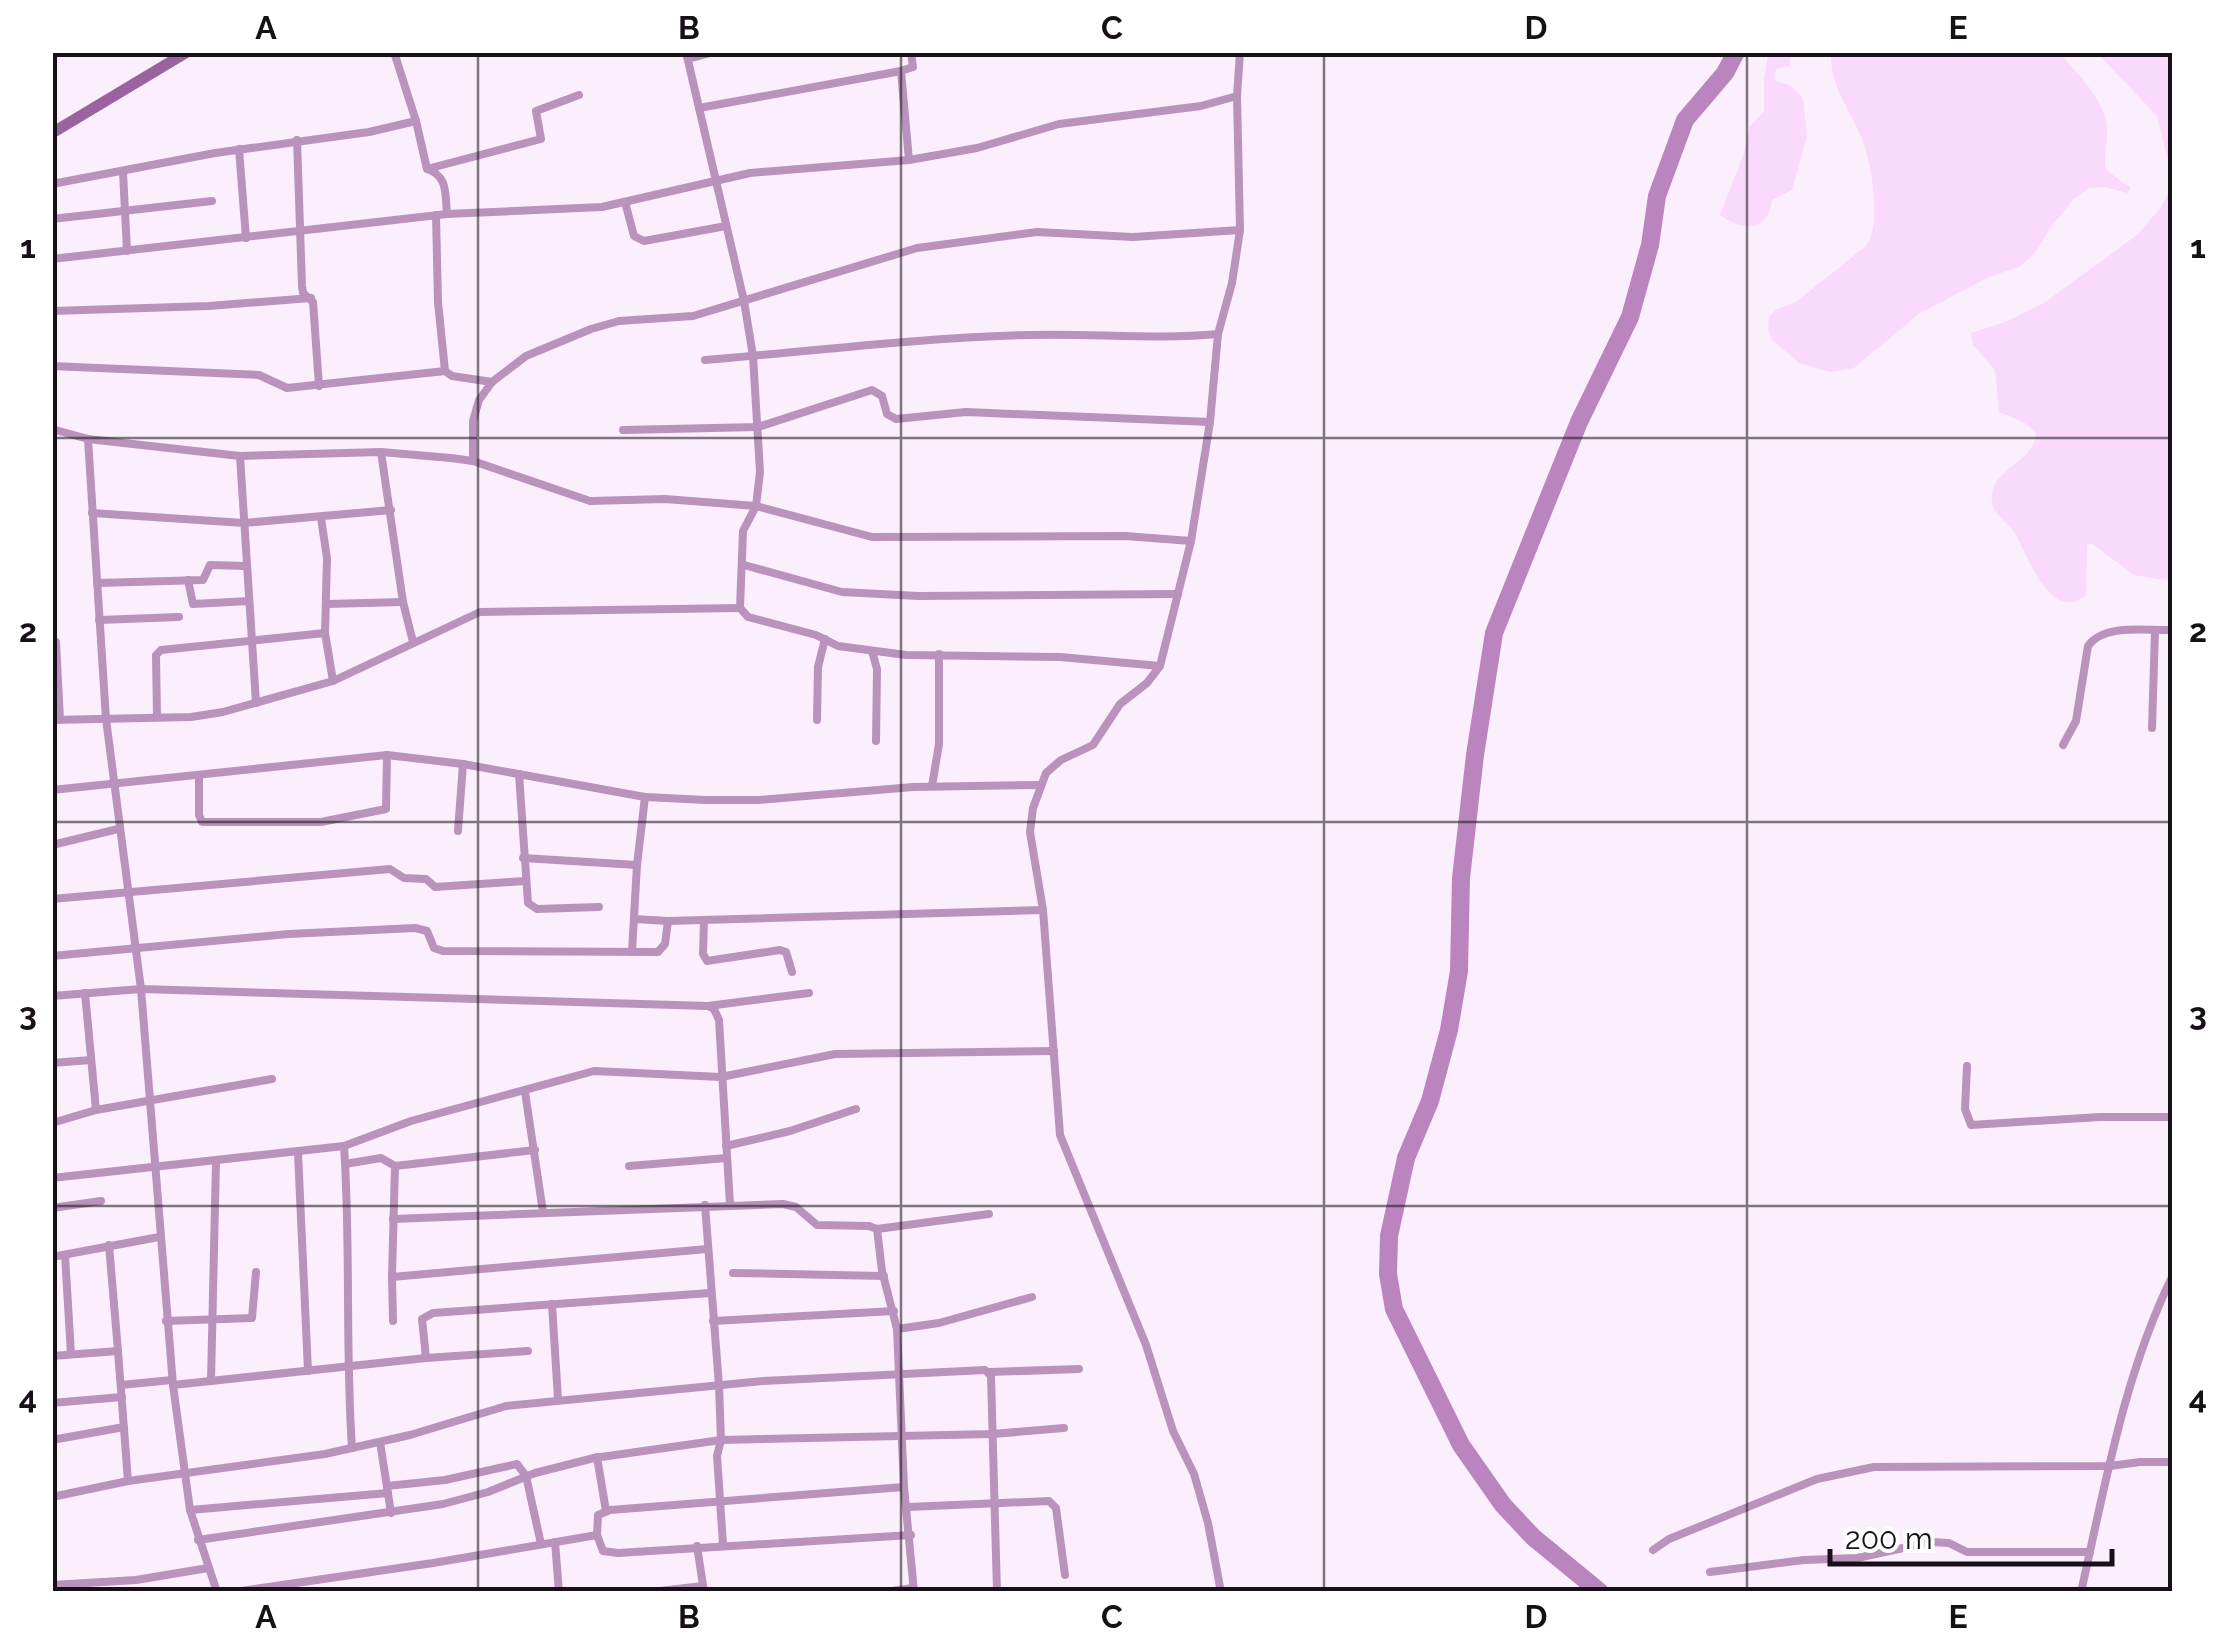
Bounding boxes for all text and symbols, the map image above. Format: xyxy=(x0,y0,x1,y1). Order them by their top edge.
text: A xyxy=(255,9,277,46)
text: B xyxy=(678,9,700,46)
text: C xyxy=(1101,9,1123,46)
text: D xyxy=(1525,9,1547,46)
text: E xyxy=(1948,9,1968,46)
text: 1 xyxy=(20,228,36,265)
text: 1 xyxy=(2190,228,2206,265)
text: 2 xyxy=(19,612,37,649)
text: 2 xyxy=(2189,612,2207,649)
text: 3 xyxy=(19,995,37,1032)
text: 3 xyxy=(2189,995,2207,1032)
text: 4 xyxy=(19,1379,37,1416)
text: 4 xyxy=(2189,1379,2207,1416)
scale bar xyxy=(1830,1504,2112,1566)
text: 200 m xyxy=(1845,1521,1933,1556)
text: A xyxy=(255,1598,277,1635)
text: B xyxy=(678,1598,700,1635)
text: C xyxy=(1101,1598,1123,1635)
text: D xyxy=(1525,1598,1547,1635)
text: E xyxy=(1948,1598,1968,1635)

